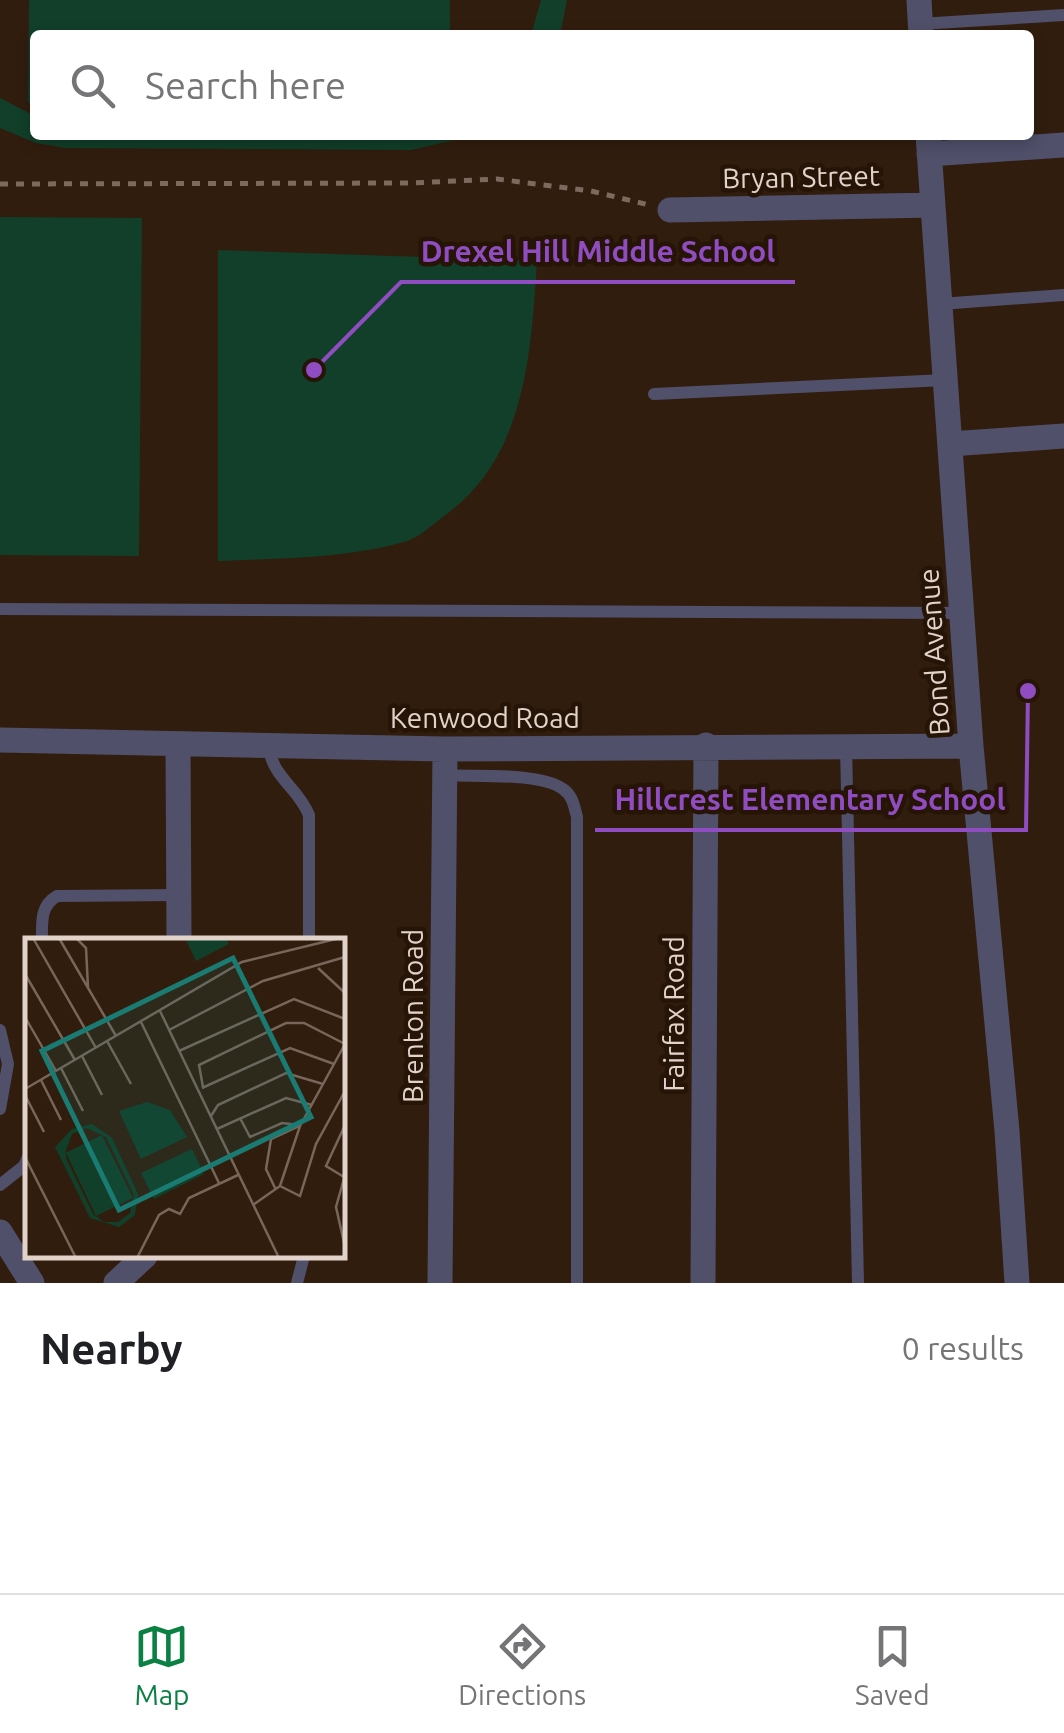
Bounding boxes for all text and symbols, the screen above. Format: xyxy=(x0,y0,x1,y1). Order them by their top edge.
search box xyxy=(30,30,1034,140)
icon: search xyxy=(65,58,120,113)
text: Search here xyxy=(145,64,346,106)
street label: Bryan Street xyxy=(722,160,880,193)
callout: Drexel Hill Middle School xyxy=(401,222,795,282)
text: Drexel Hill Middle School xyxy=(421,234,775,268)
street label: Bond Avenue xyxy=(912,568,955,737)
street label: Kenwood Road xyxy=(390,702,580,733)
callout: Hillcrest Elementary School xyxy=(595,770,1026,830)
text: Hillcrest Elementary School xyxy=(614,782,1006,816)
street label: Brenton Road xyxy=(397,929,428,1103)
street label: Fairfax Road xyxy=(658,936,689,1092)
inset map xyxy=(25,938,345,1258)
text: Nearby xyxy=(40,1325,183,1372)
text: 0 results xyxy=(902,1330,1024,1366)
tab: Map xyxy=(134,1619,190,1710)
tab: Directions xyxy=(458,1619,586,1710)
tab: Saved xyxy=(855,1619,930,1710)

